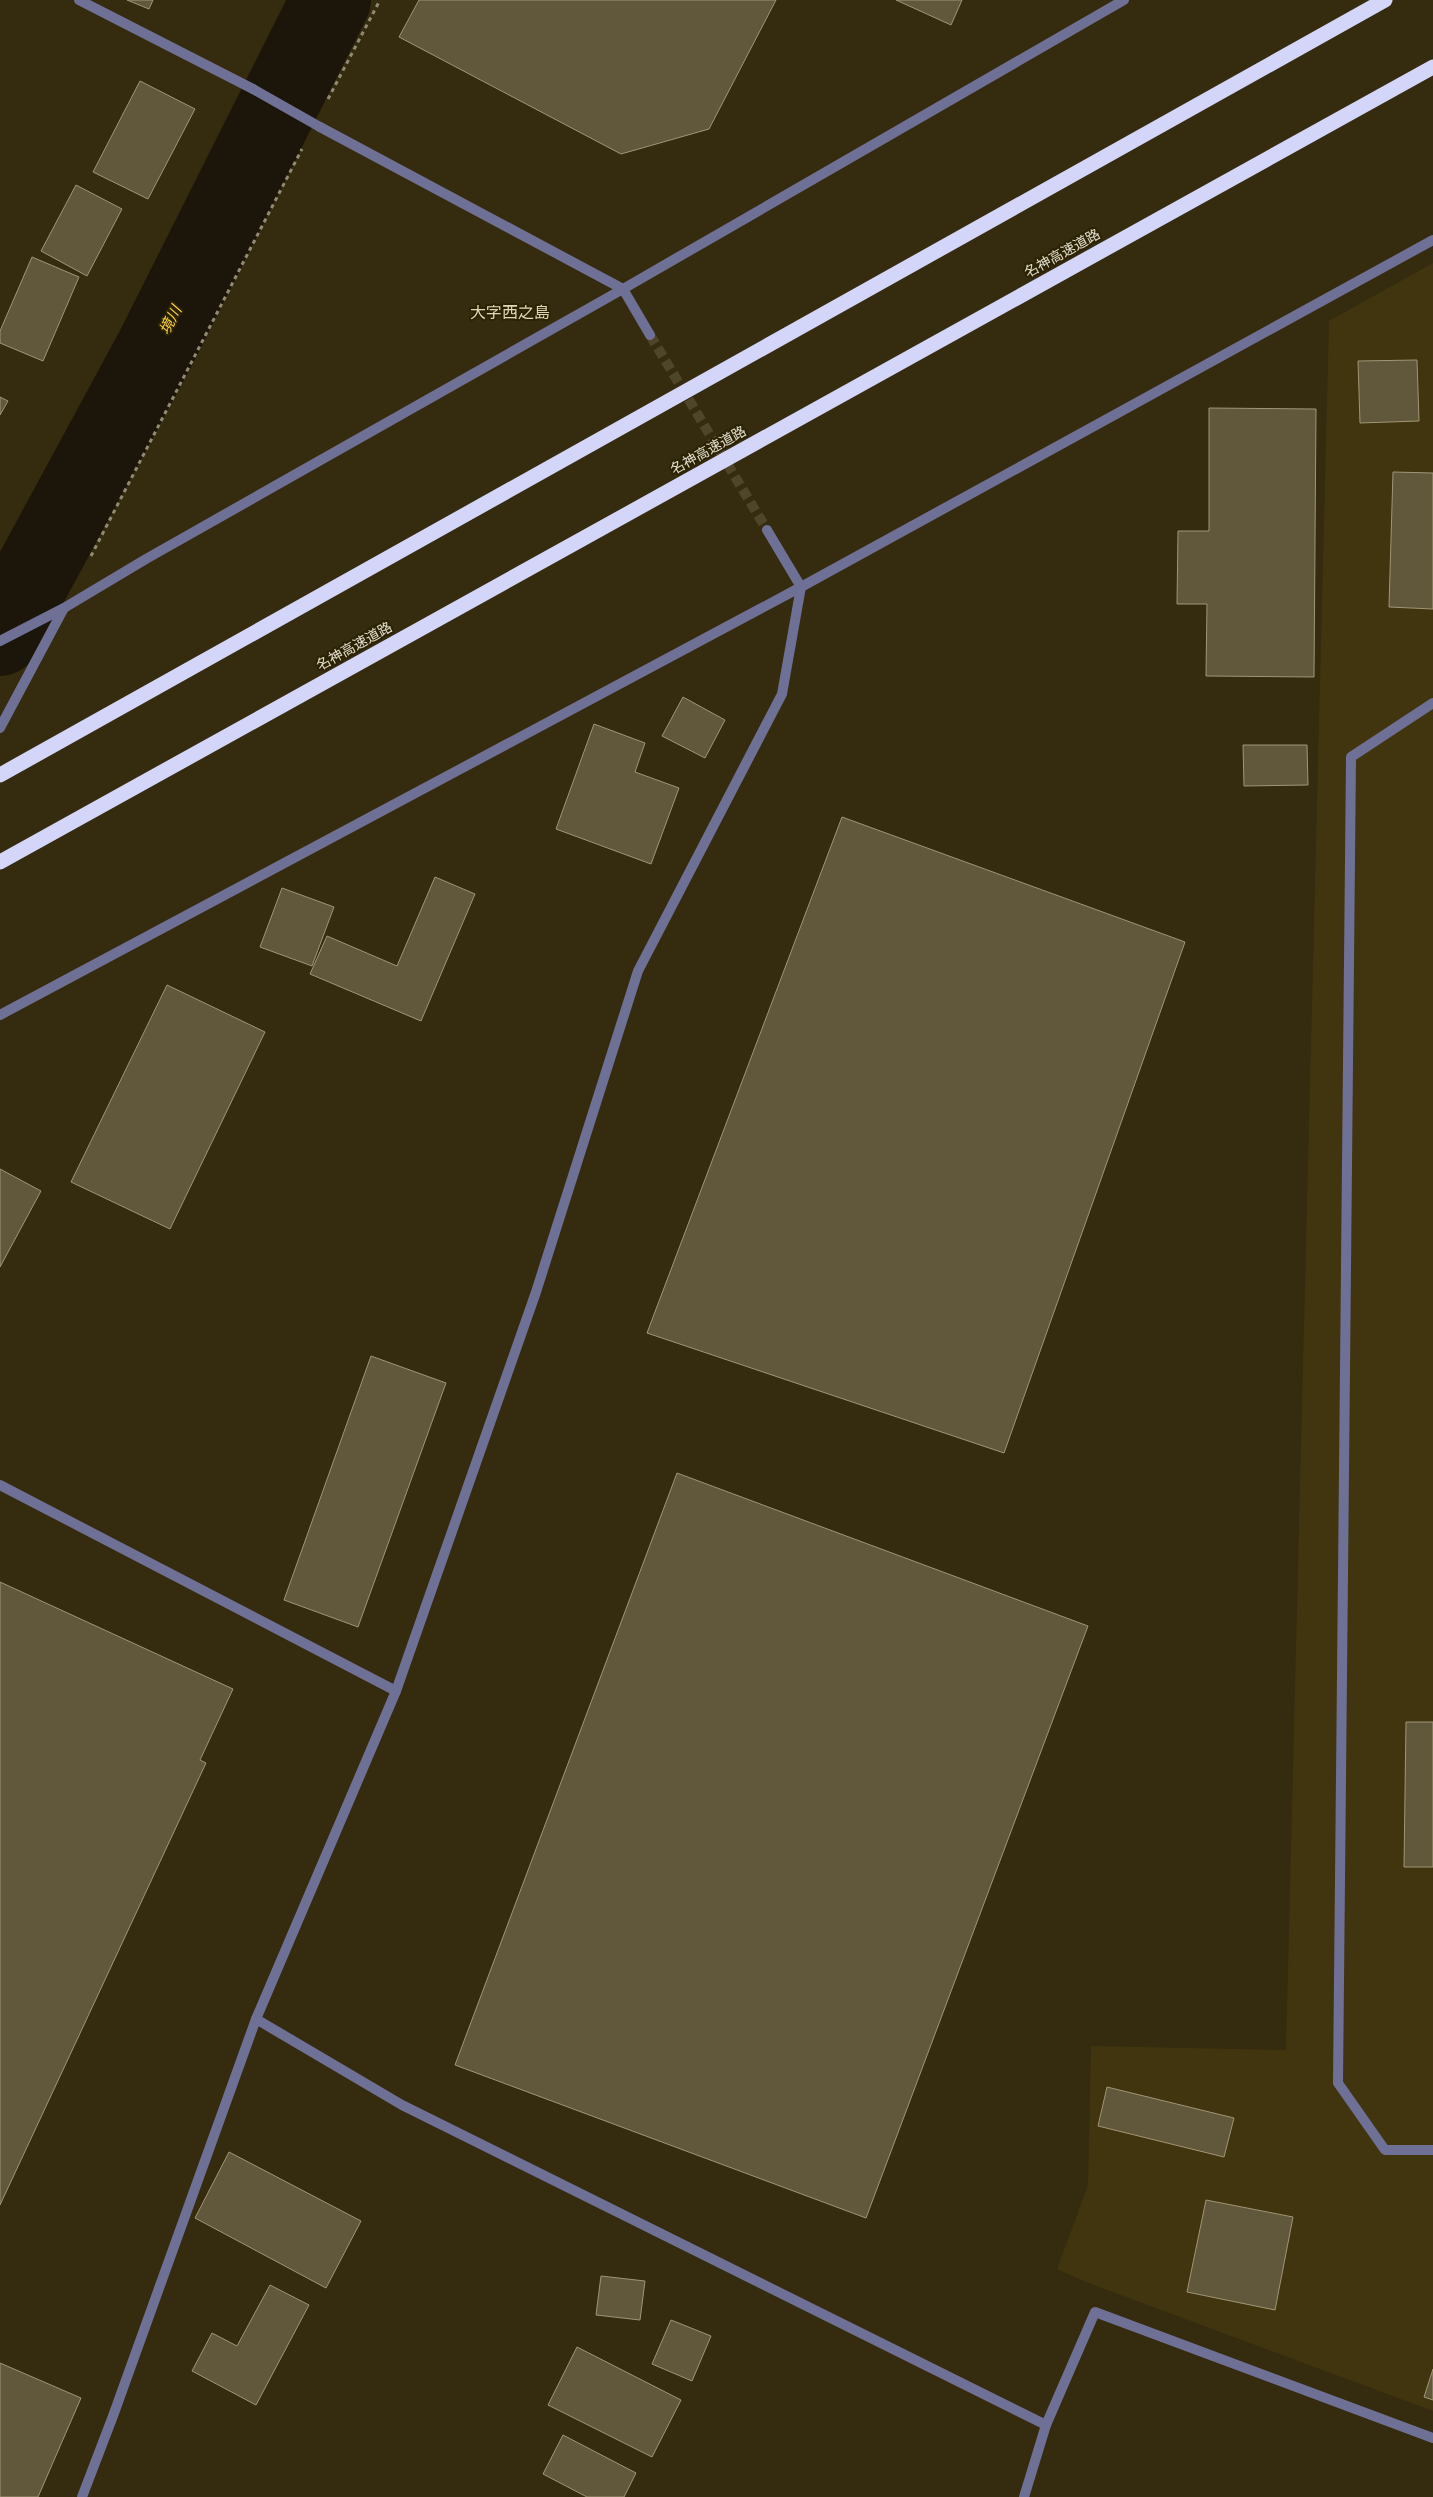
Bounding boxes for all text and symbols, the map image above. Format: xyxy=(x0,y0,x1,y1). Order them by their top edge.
street label: 名神高速道路 xyxy=(1021,225,1103,281)
water label: 境川 xyxy=(155,301,186,338)
district label: 大字西之島 xyxy=(470,302,550,322)
street label: 名神高速道路 xyxy=(667,422,749,478)
street label: 名神高速道路 xyxy=(313,618,395,674)

